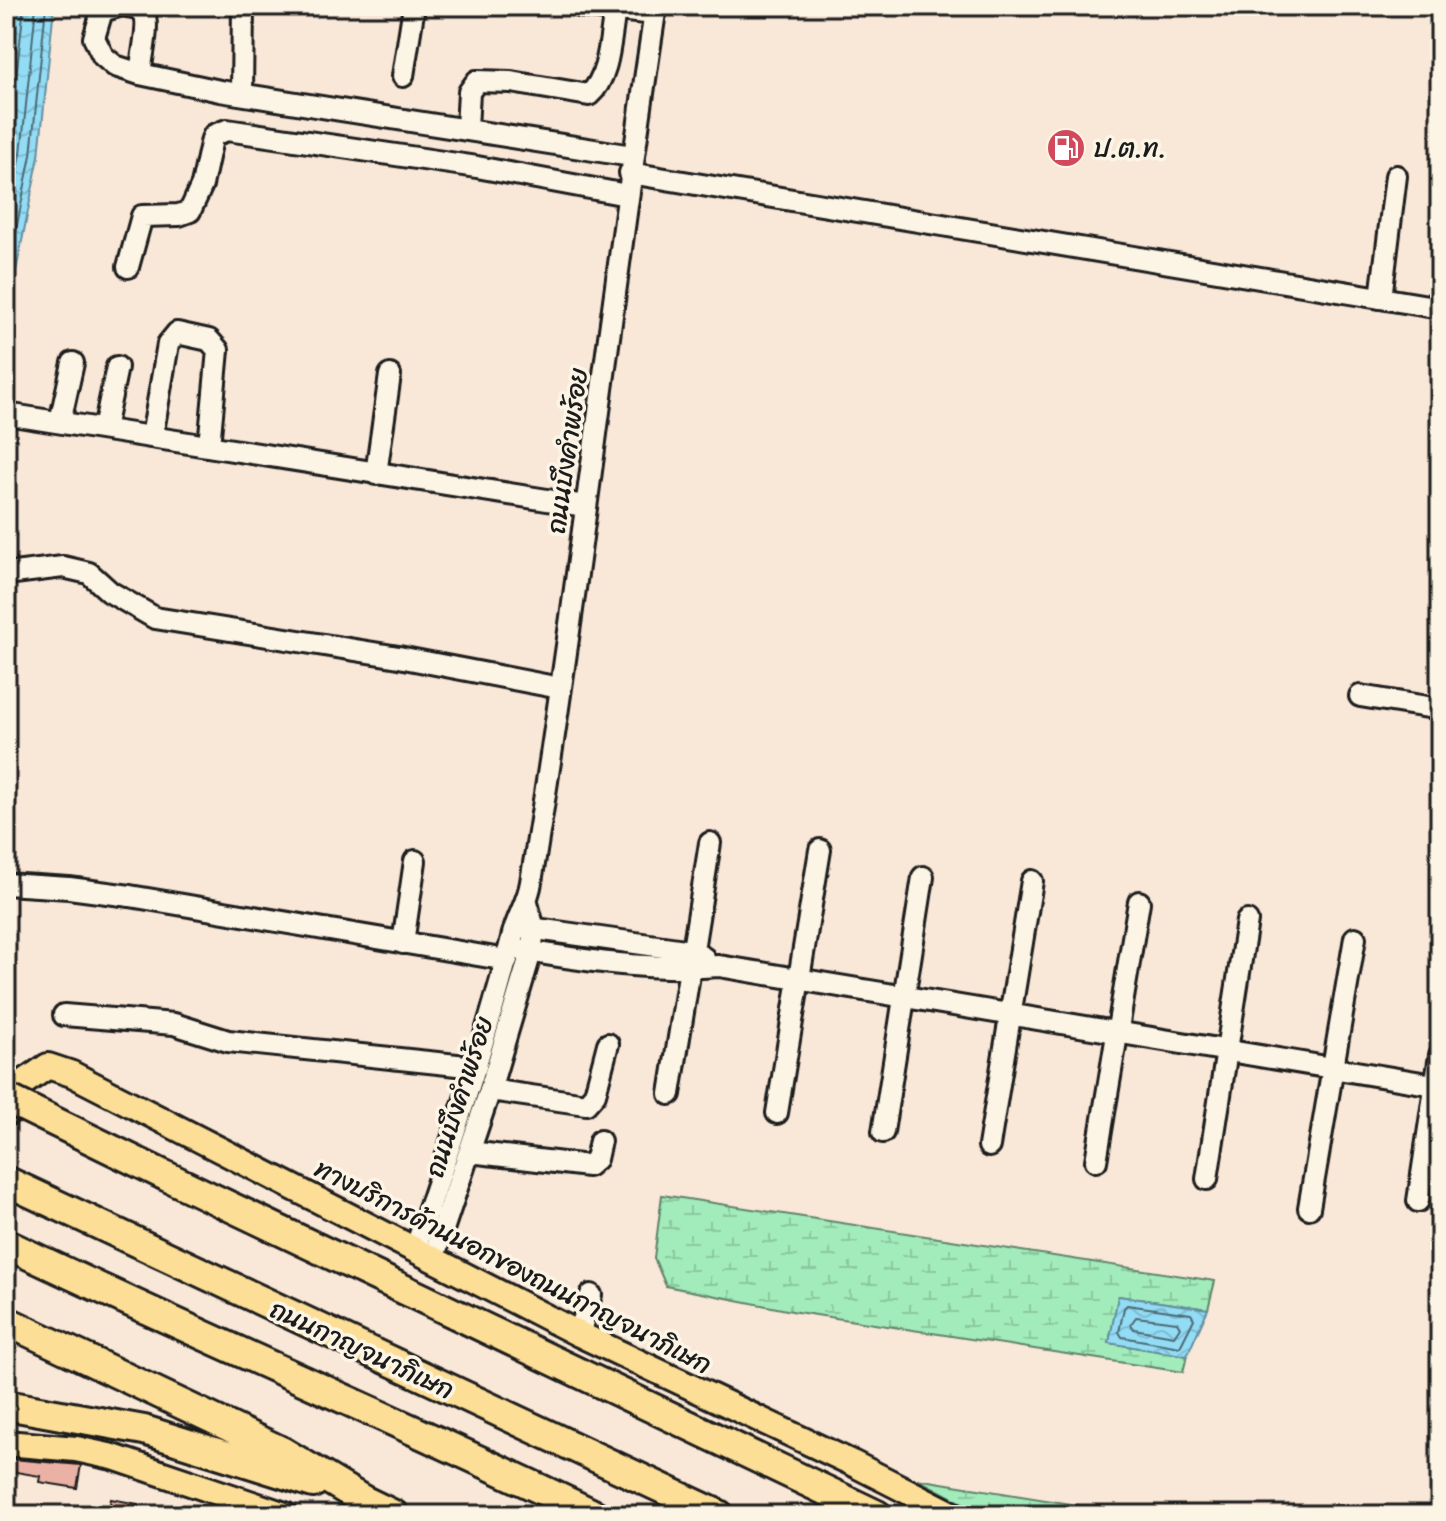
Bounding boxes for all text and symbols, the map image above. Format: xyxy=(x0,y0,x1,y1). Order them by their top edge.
place label: ป.ต.ท. xyxy=(1094,125,1166,171)
fuel station icon: ป.ต.ท. xyxy=(1045,127,1087,169)
street label: ถนนบึงคำพร้อย xyxy=(533,365,601,537)
street label: ถนนบึงคำพร้อย xyxy=(411,1010,507,1184)
street label: ทางบริการด้านนอกของถนนกาญจนาภิเษก xyxy=(309,1152,717,1380)
street label: ถนนกาญจนาภิเษก xyxy=(265,1293,459,1405)

